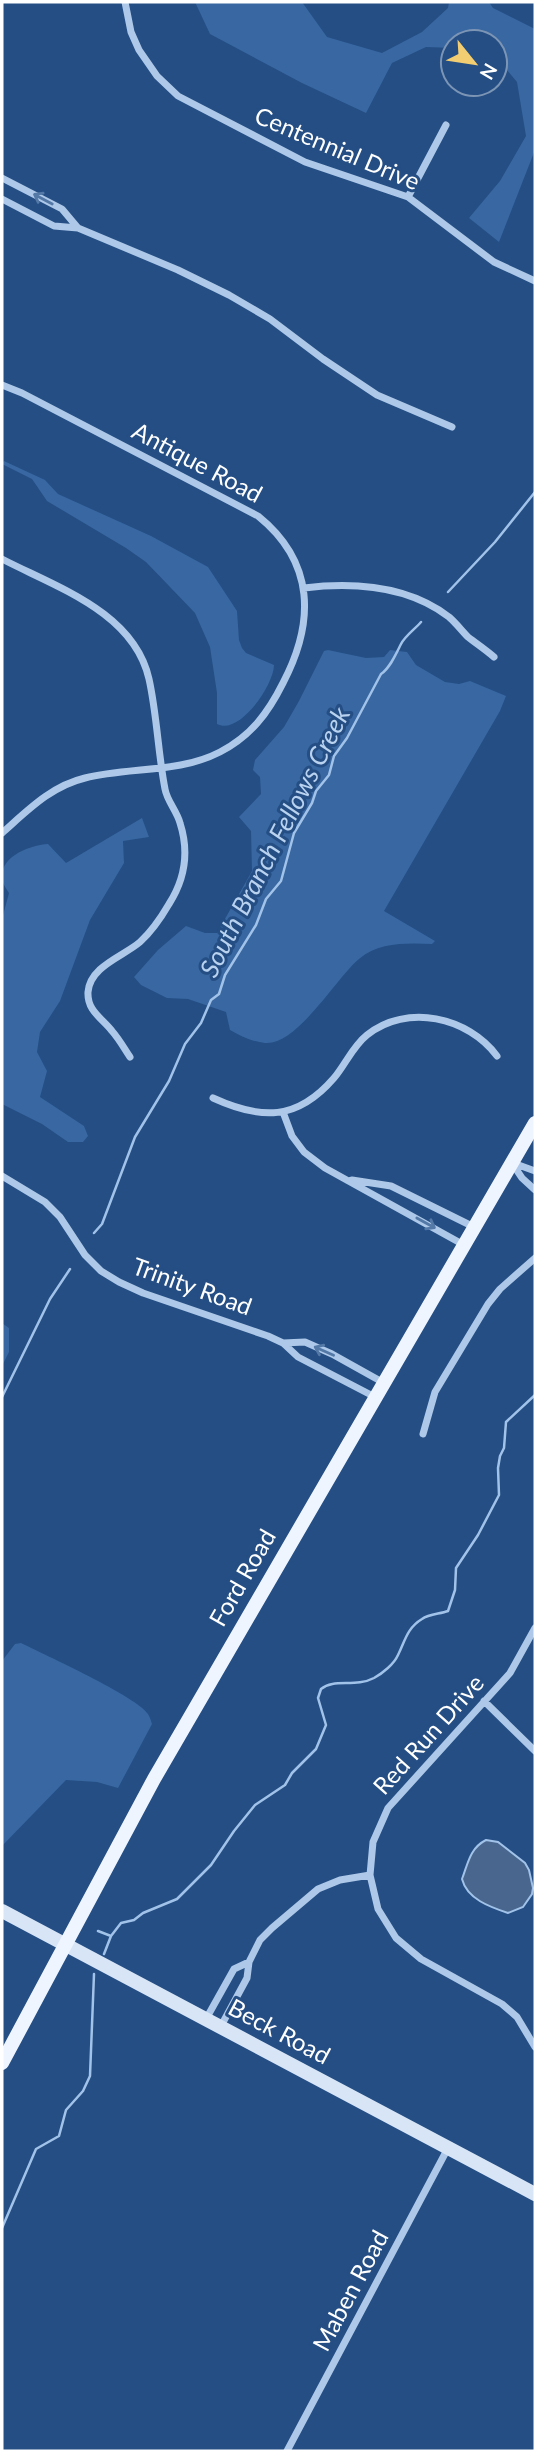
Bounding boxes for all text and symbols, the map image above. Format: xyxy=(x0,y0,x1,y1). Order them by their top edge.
north arrow xyxy=(439,28,509,98)
text: N xyxy=(476,60,503,84)
street label: Centennial Drive xyxy=(251,100,424,195)
one-way arrow xyxy=(33,192,54,206)
street label: Antique Road xyxy=(128,415,268,508)
water label: South Branch Fellows Creek xyxy=(192,701,356,982)
one-way arrow xyxy=(415,1217,436,1230)
street label: Trinity Road xyxy=(129,1251,256,1321)
one-way arrow xyxy=(313,1344,335,1357)
street label: Ford Road xyxy=(202,1524,281,1631)
street label: Red Run Drive xyxy=(367,1668,489,1800)
street label: Beck Road xyxy=(224,1992,336,2070)
street label: Maben Road xyxy=(306,2225,394,2356)

